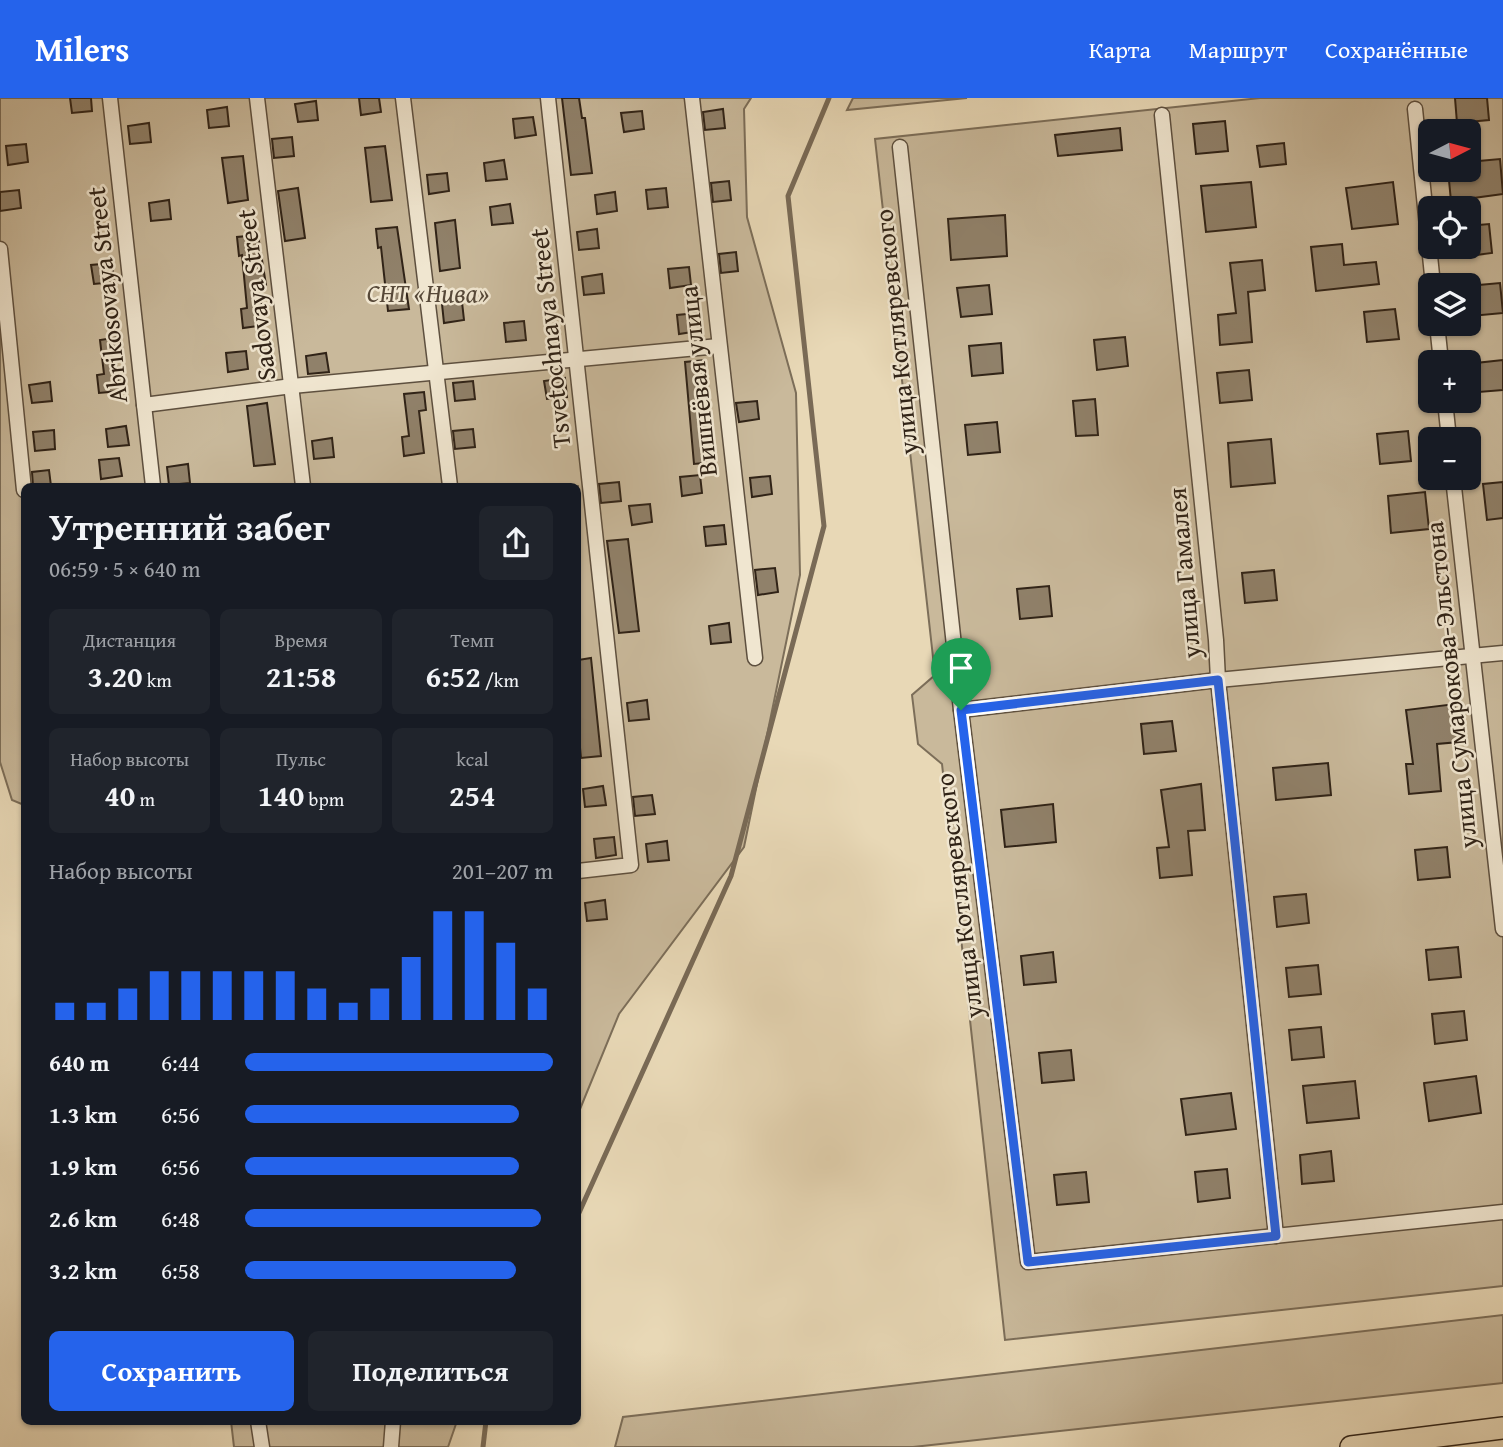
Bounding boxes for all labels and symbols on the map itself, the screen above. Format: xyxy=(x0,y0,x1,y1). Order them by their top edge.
north arrow xyxy=(1418,119,1480,182)
street label: Abrikosovaya Street xyxy=(76,185,137,405)
street label: Sadovaya Street xyxy=(226,207,285,383)
street label: улица Котляревского xyxy=(863,207,928,458)
street label: Tsvetochnaya Street xyxy=(519,226,580,450)
park label: СНТ «Нива» xyxy=(367,273,489,312)
street label: Вишнёвая улица xyxy=(668,283,727,478)
street label: улица Гамалея xyxy=(1157,486,1210,661)
street label: улица Сумарокова-Эльстона xyxy=(1414,519,1487,852)
pin xyxy=(931,638,991,710)
street label: улица Котляревского xyxy=(924,771,993,1022)

